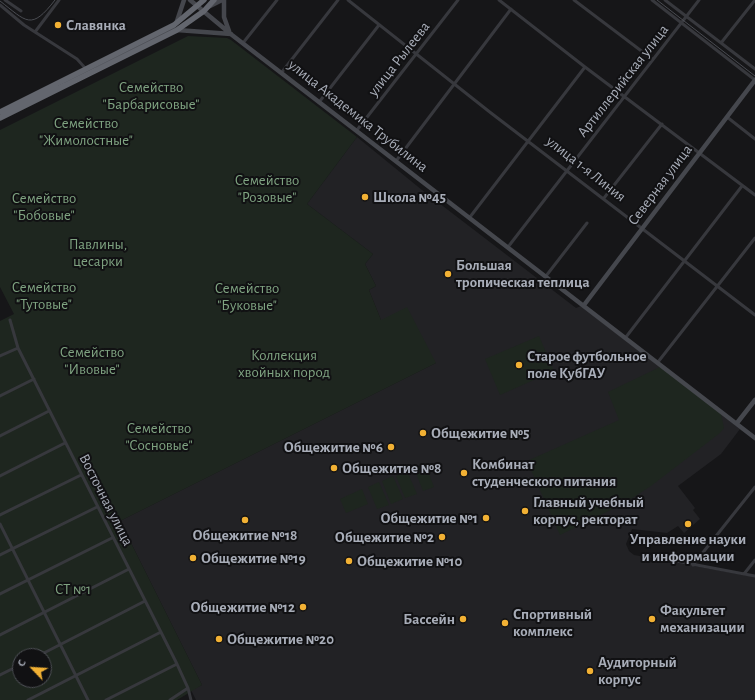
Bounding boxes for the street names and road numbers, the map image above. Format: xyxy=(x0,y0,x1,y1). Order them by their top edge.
street label: улица Рылеева xyxy=(364,18,434,100)
street label: Артиллерийская улица xyxy=(573,21,673,141)
street label: улица Академика Трубилина xyxy=(285,56,431,176)
street label: улица 1-я Линия xyxy=(542,132,630,206)
street label: Северная улица xyxy=(624,141,696,229)
street label: Восточная улица xyxy=(75,451,137,549)

